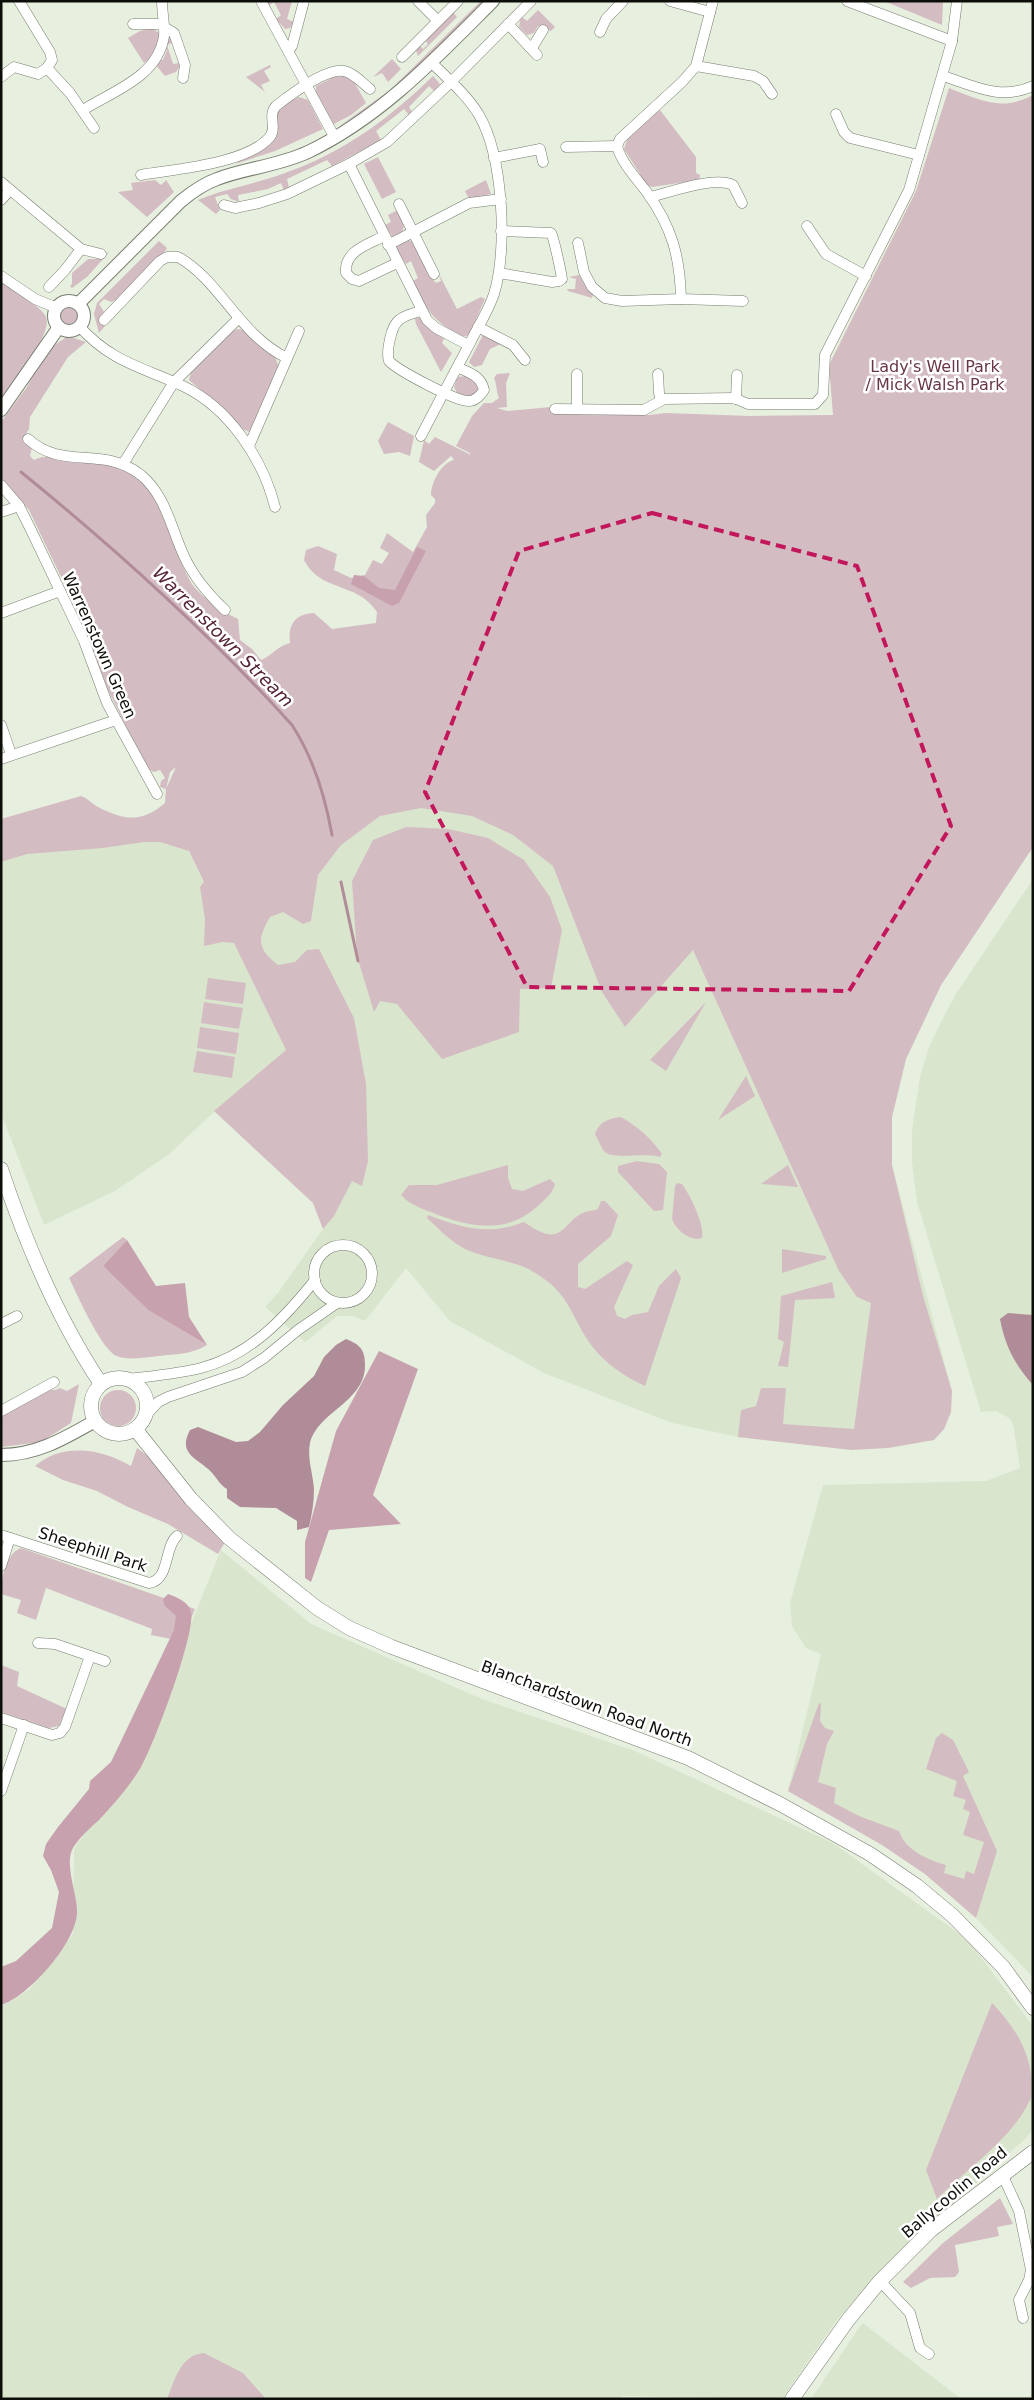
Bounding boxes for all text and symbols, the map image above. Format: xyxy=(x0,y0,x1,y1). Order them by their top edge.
park label: Lady's Well Park / Mick Walsh Park xyxy=(865,357,1005,394)
water label: Warrenstown Stream xyxy=(149,562,298,711)
street label: Warrenstown Green xyxy=(59,569,140,721)
street label: Sheephill Park xyxy=(36,1523,150,1576)
street label: Blanchardstown Road North xyxy=(479,1656,695,1751)
street label: Ballycoolin Road xyxy=(898,2143,1011,2242)

